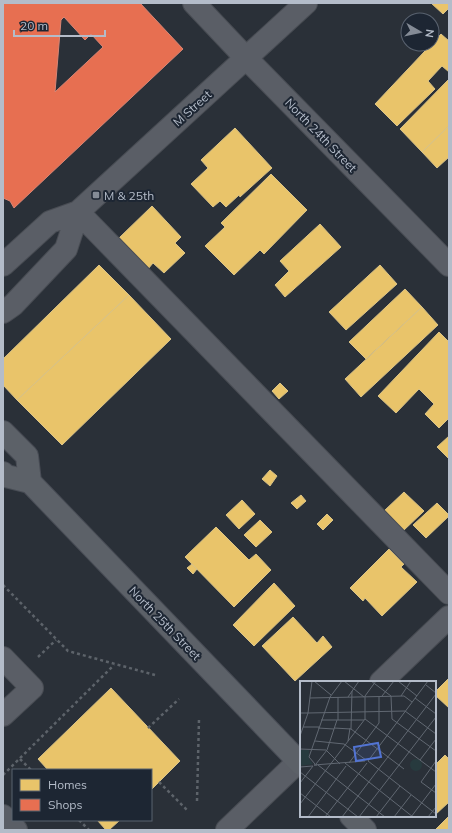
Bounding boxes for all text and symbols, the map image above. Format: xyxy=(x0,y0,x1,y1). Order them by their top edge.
scale bar xyxy=(14,12,105,38)
north arrow xyxy=(400,12,440,52)
text: 20 m xyxy=(20,18,48,33)
text: N xyxy=(422,28,437,39)
street label: M Street xyxy=(170,87,214,129)
street label: North 24th Street xyxy=(282,95,360,175)
place label: M & 25th xyxy=(104,188,154,203)
marker: M & 25th xyxy=(91,190,101,200)
street label: North 25th Street xyxy=(126,583,204,663)
inset map xyxy=(300,681,436,817)
legend xyxy=(12,769,152,821)
text: Homes xyxy=(48,777,87,792)
text: Shops xyxy=(48,797,83,812)

